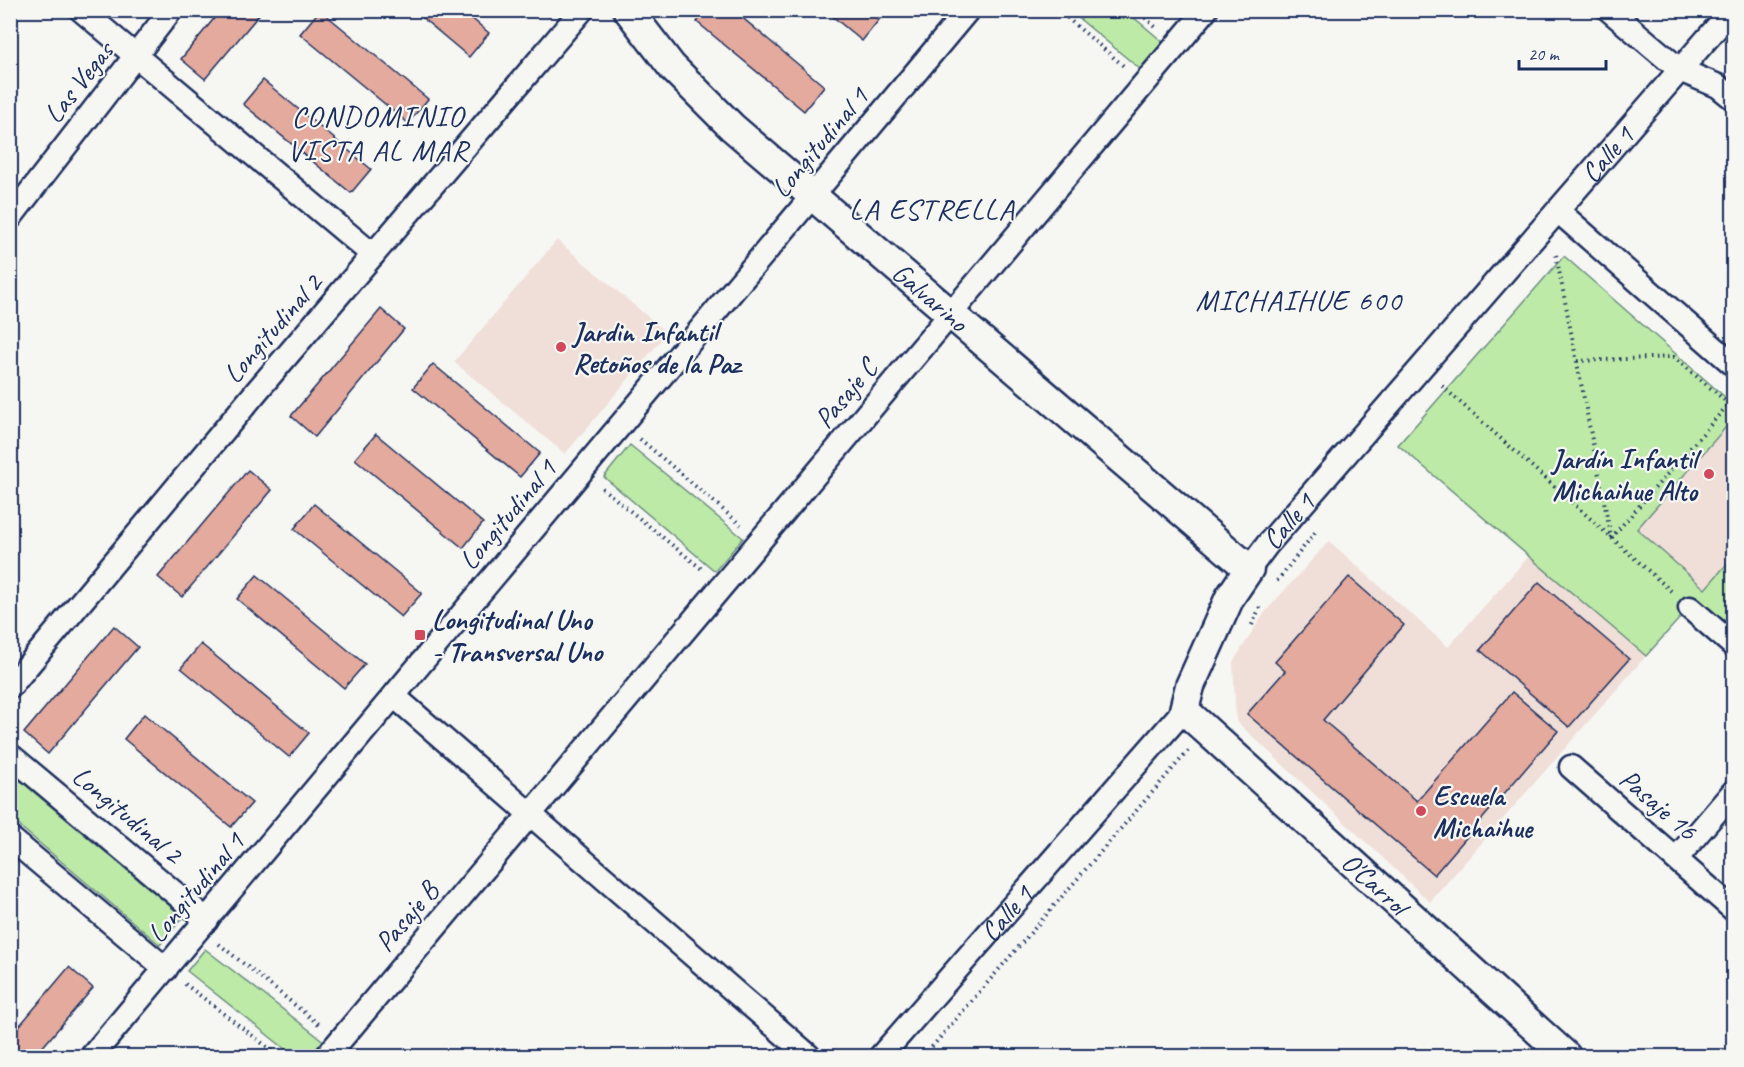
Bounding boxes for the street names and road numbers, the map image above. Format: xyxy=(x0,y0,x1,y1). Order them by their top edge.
street label: Las Vegas xyxy=(36,33,122,130)
street label: Longitudinal 1 xyxy=(763,79,877,205)
street label: Calle 1 xyxy=(1573,118,1642,190)
street label: Galvarino xyxy=(885,255,977,341)
street label: Longitudinal 2 xyxy=(215,265,331,390)
street label: Pasaje C xyxy=(806,349,886,435)
street label: Longitudinal 1 xyxy=(451,451,565,577)
street label: Calle 1 xyxy=(1254,485,1323,557)
street label: Longitudinal 2 xyxy=(65,758,192,872)
street label: Pasaje 16 xyxy=(1613,761,1706,849)
street label: Longitudinal 1 xyxy=(139,824,253,950)
street label: O'Carrol xyxy=(1334,844,1419,926)
street label: Pasaje B xyxy=(367,872,447,959)
street label: Calle 1 xyxy=(972,877,1042,949)

